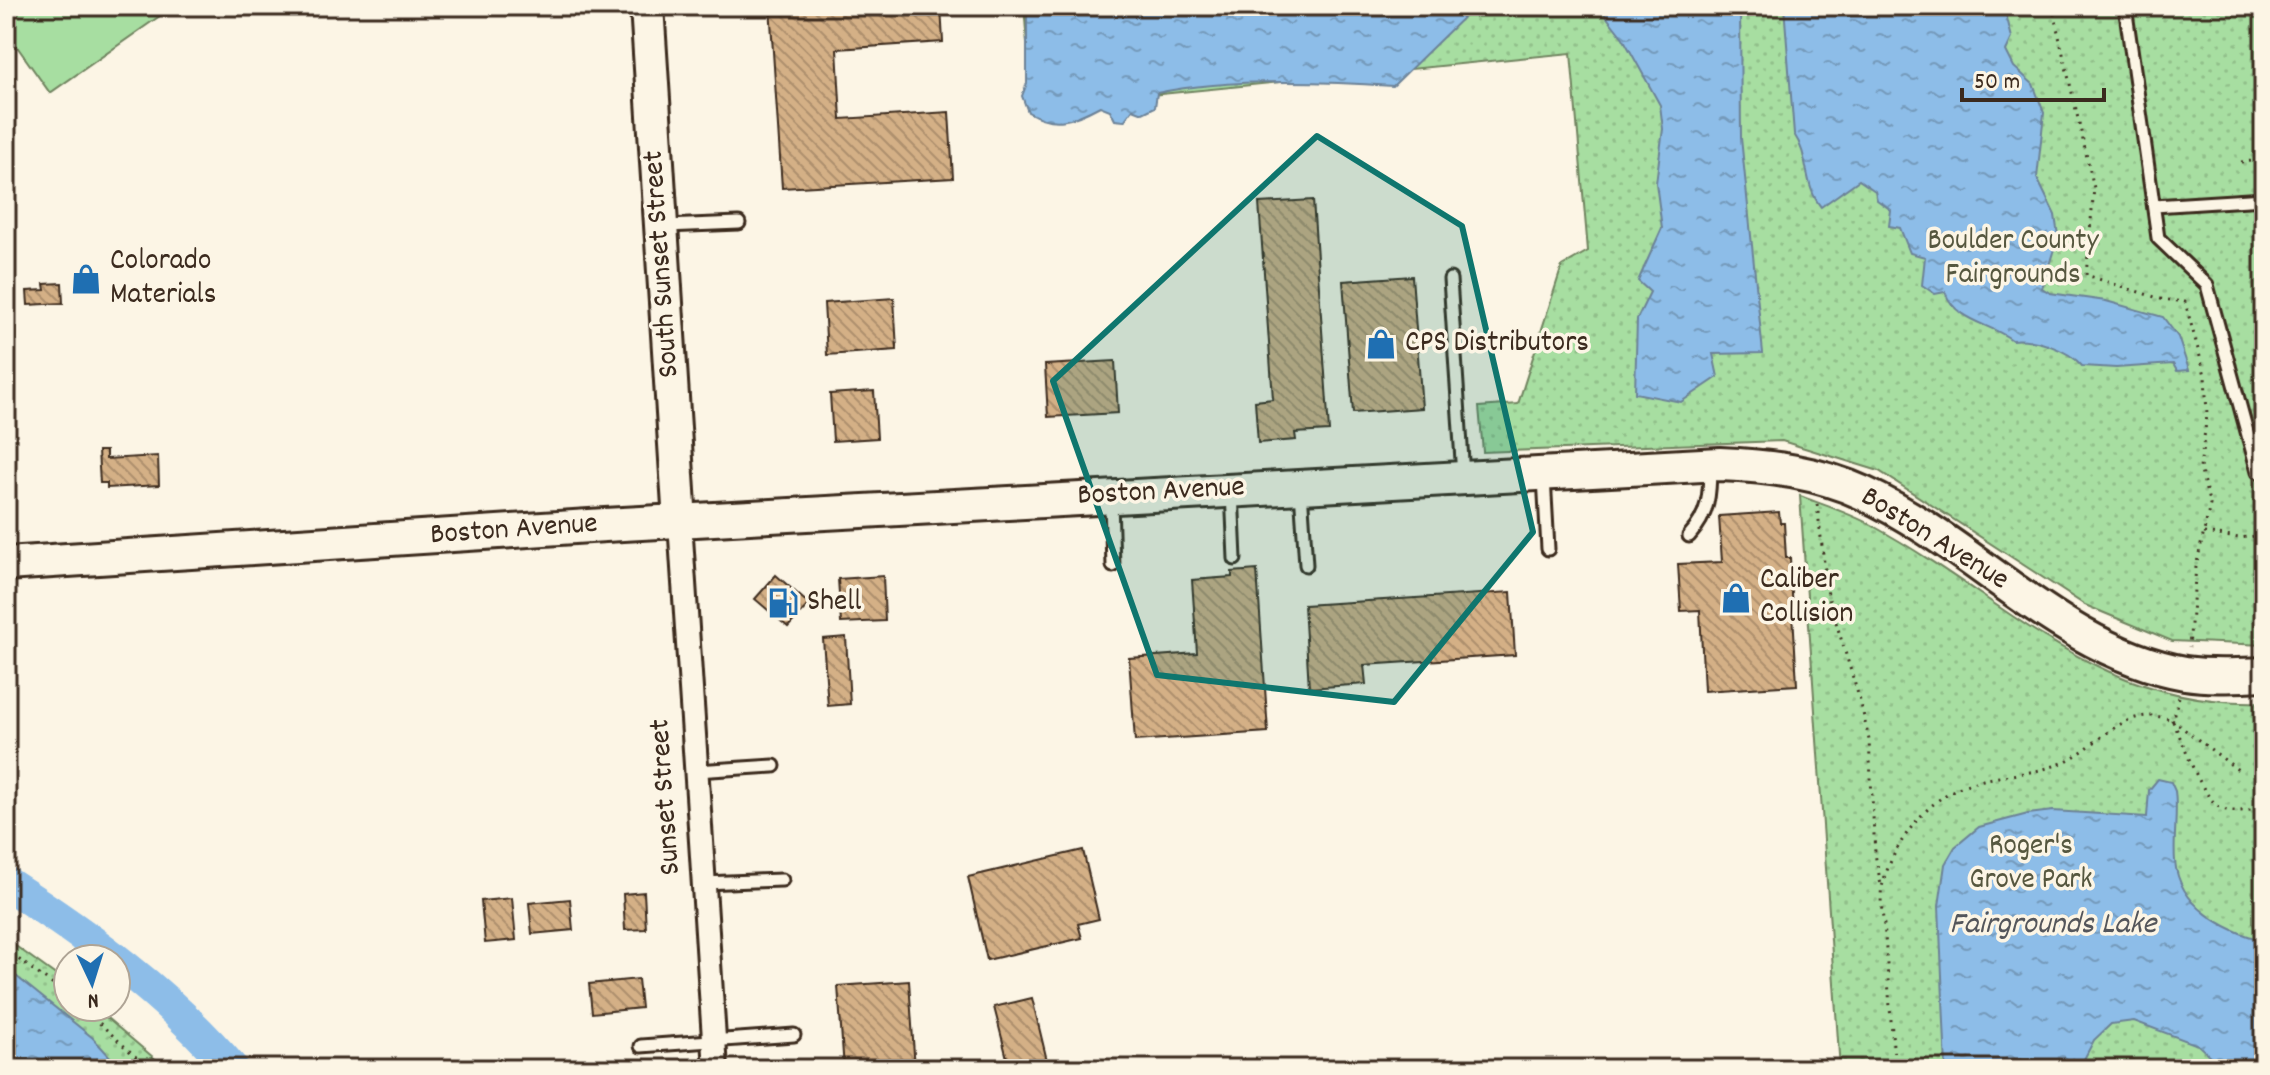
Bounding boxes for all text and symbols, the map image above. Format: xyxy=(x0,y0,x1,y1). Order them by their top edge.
scale bar xyxy=(1962,52,2104,102)
text: 50 m xyxy=(1974,66,2020,100)
street label: South Sunset Street xyxy=(634,149,692,379)
park label: Boulder County Fairgrounds xyxy=(1927,221,2099,298)
place label: Colorado Materials xyxy=(110,241,216,318)
shop icon: Colorado Materials xyxy=(69,262,103,296)
place label: CPS Distributors xyxy=(1405,323,1589,366)
shop icon: CPS Distributors xyxy=(1364,327,1398,361)
street label: Boston Avenue xyxy=(1076,467,1246,519)
street label: Boston Avenue xyxy=(1852,477,2016,603)
street label: Boston Avenue xyxy=(429,504,599,558)
place label: Caliber Collision xyxy=(1760,560,1853,637)
shop icon: Caliber Collision xyxy=(1719,581,1753,615)
place label: Shell xyxy=(807,582,861,625)
fuel station icon: Shell xyxy=(766,586,800,620)
street label: Sunset Street xyxy=(640,717,694,877)
park label: Roger's Grove Park xyxy=(1969,826,2093,903)
water label: Fairgrounds Lake xyxy=(1950,903,2158,949)
north arrow xyxy=(52,943,132,1023)
text: N xyxy=(87,984,100,1015)

